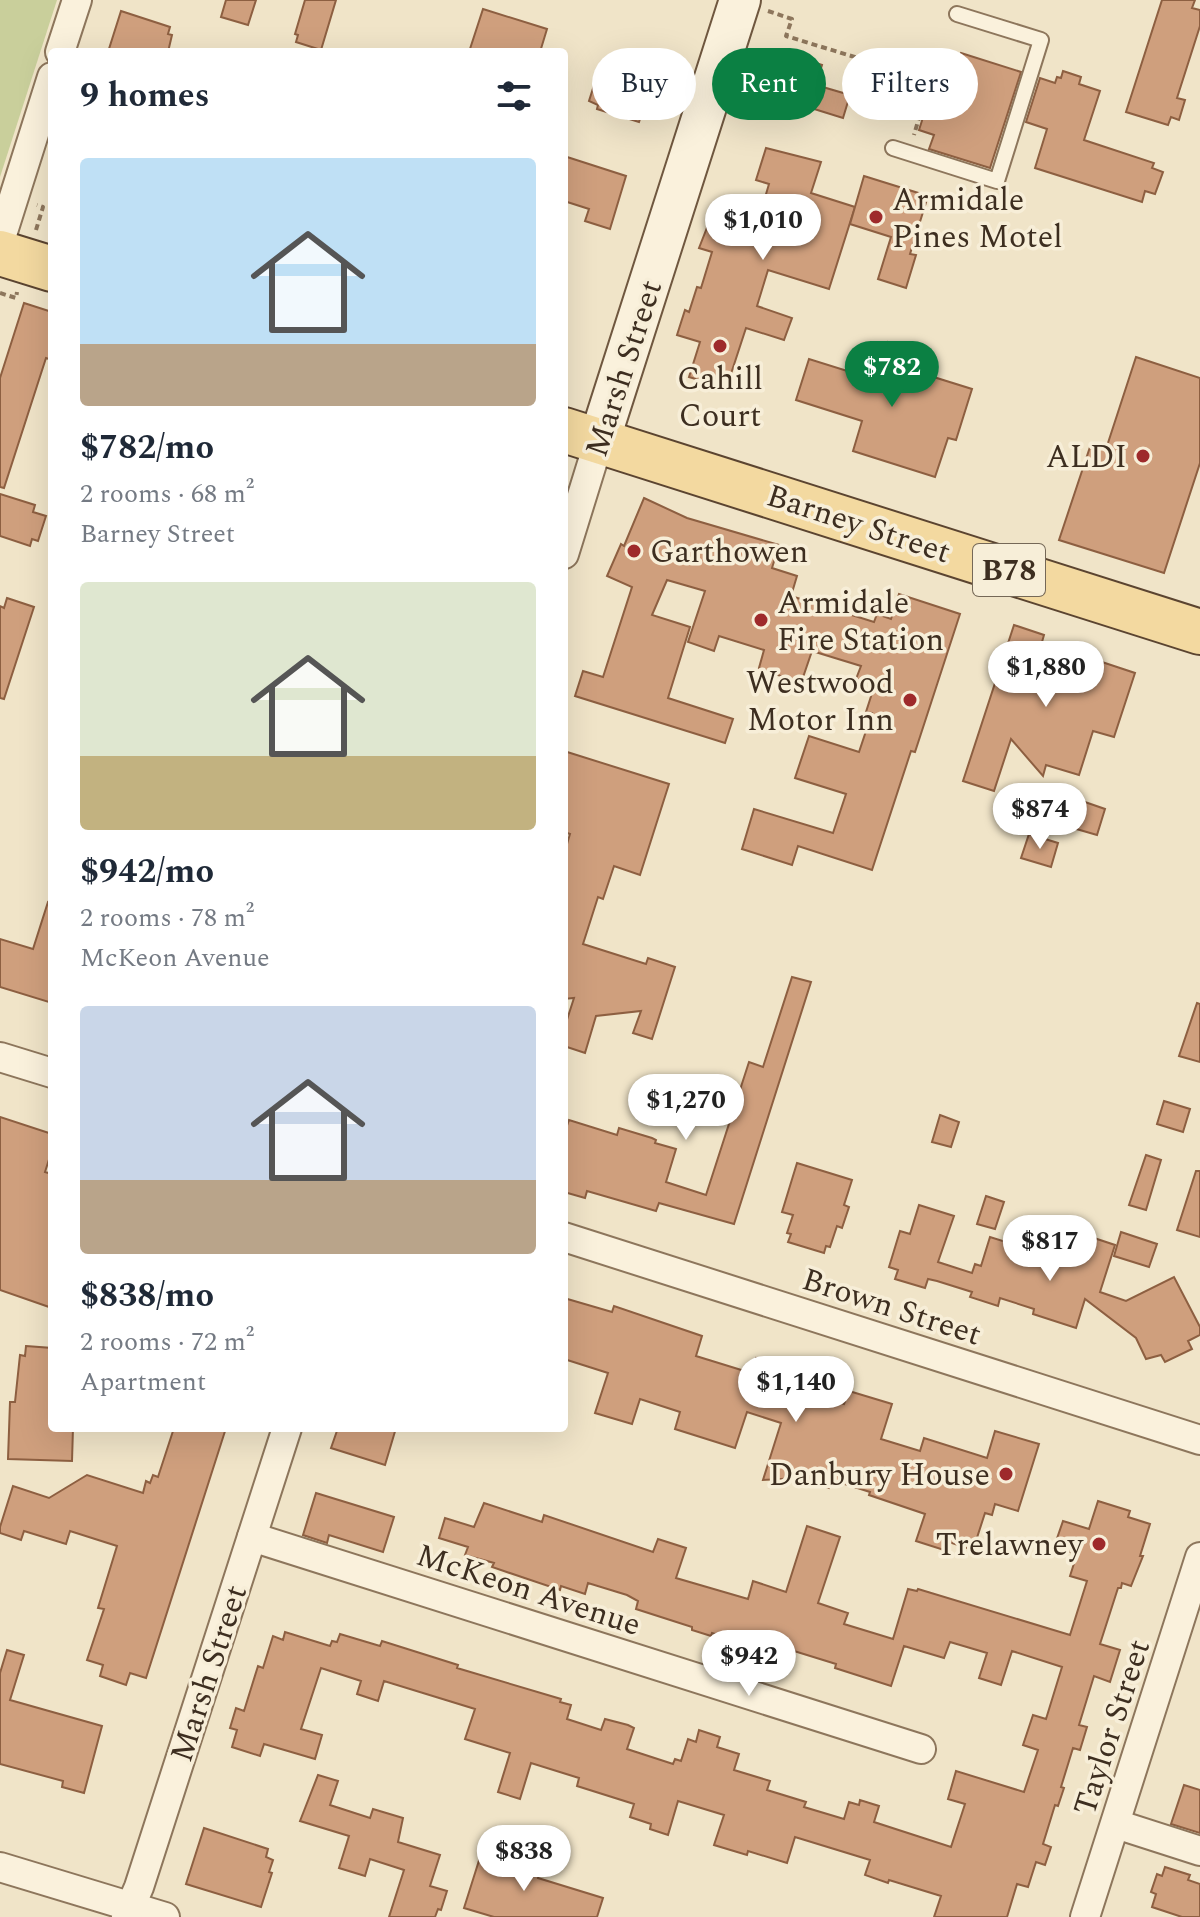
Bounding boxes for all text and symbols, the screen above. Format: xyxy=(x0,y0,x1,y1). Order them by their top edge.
chip: Buy xyxy=(592,48,696,120)
chip: Rent xyxy=(712,48,826,120)
chip: Filters xyxy=(842,48,978,120)
text: 9 homes xyxy=(80,70,210,122)
icon: filters xyxy=(492,74,536,118)
place label: Armidale Pines Motel xyxy=(892,176,1063,262)
pin: $1,010 xyxy=(698,194,828,262)
text: $1,010 xyxy=(723,200,803,240)
marker: Armidale Pines Motel xyxy=(867,208,885,226)
icon: home xyxy=(236,210,380,354)
street label: Marsh Street xyxy=(573,274,676,463)
marker: Cahill Court xyxy=(711,337,729,355)
pin: $782 xyxy=(845,341,939,409)
text: $782 xyxy=(863,347,921,387)
place label: Cahill Court xyxy=(677,355,763,441)
text: $782/mo xyxy=(80,422,214,474)
place label: ALDI xyxy=(1046,433,1127,482)
marker: ALDI xyxy=(1134,447,1152,465)
street label: Barney Street xyxy=(760,472,957,577)
text: 2 rooms · 68 m² xyxy=(80,474,254,514)
text: Barney Street xyxy=(80,514,235,554)
place label: Garthowen xyxy=(650,528,808,577)
marker: Garthowen xyxy=(625,542,643,560)
road number: B78 xyxy=(973,544,1045,596)
place label: Armidale Fire Station xyxy=(777,579,944,665)
marker: Armidale Fire Station xyxy=(752,611,770,629)
icon: home xyxy=(236,634,380,778)
pin: $1,880 xyxy=(981,641,1111,709)
text: $1,880 xyxy=(1006,647,1086,687)
place label: Westwood Motor Inn xyxy=(746,659,894,745)
marker: Westwood Motor Inn xyxy=(901,691,919,709)
pin: $874 xyxy=(993,783,1087,851)
text: $874 xyxy=(1011,789,1069,829)
text: $942/mo xyxy=(80,846,214,898)
text: 2 rooms · 78 m² xyxy=(80,898,254,938)
text: McKeon Avenue xyxy=(80,938,270,978)
icon: home xyxy=(236,1058,380,1202)
pin: $1,270 xyxy=(621,1074,751,1142)
text: $1,270 xyxy=(646,1080,726,1120)
pin: $817 xyxy=(1003,1215,1097,1283)
text: $817 xyxy=(1021,1221,1079,1261)
street label: Brown Street xyxy=(796,1255,987,1359)
text: $838/mo xyxy=(80,1270,214,1322)
text: 2 rooms · 72 m² xyxy=(80,1322,254,1362)
pin: $1,140 xyxy=(731,1356,861,1424)
text: Apartment xyxy=(80,1362,206,1402)
text: $1,140 xyxy=(756,1362,836,1402)
place label: Danbury House xyxy=(769,1451,990,1500)
marker: Danbury House xyxy=(997,1465,1015,1483)
place label: Trelawney xyxy=(936,1521,1085,1570)
street label: McKeon Avenue xyxy=(410,1531,647,1650)
marker: Trelawney xyxy=(1090,1535,1108,1553)
street label: Marsh Street xyxy=(158,1579,261,1768)
pin: $942 xyxy=(702,1630,796,1698)
street label: Taylor Street xyxy=(1061,1633,1164,1822)
text: $942 xyxy=(720,1636,778,1676)
pin: $838 xyxy=(477,1825,571,1893)
text: $838 xyxy=(495,1831,553,1871)

